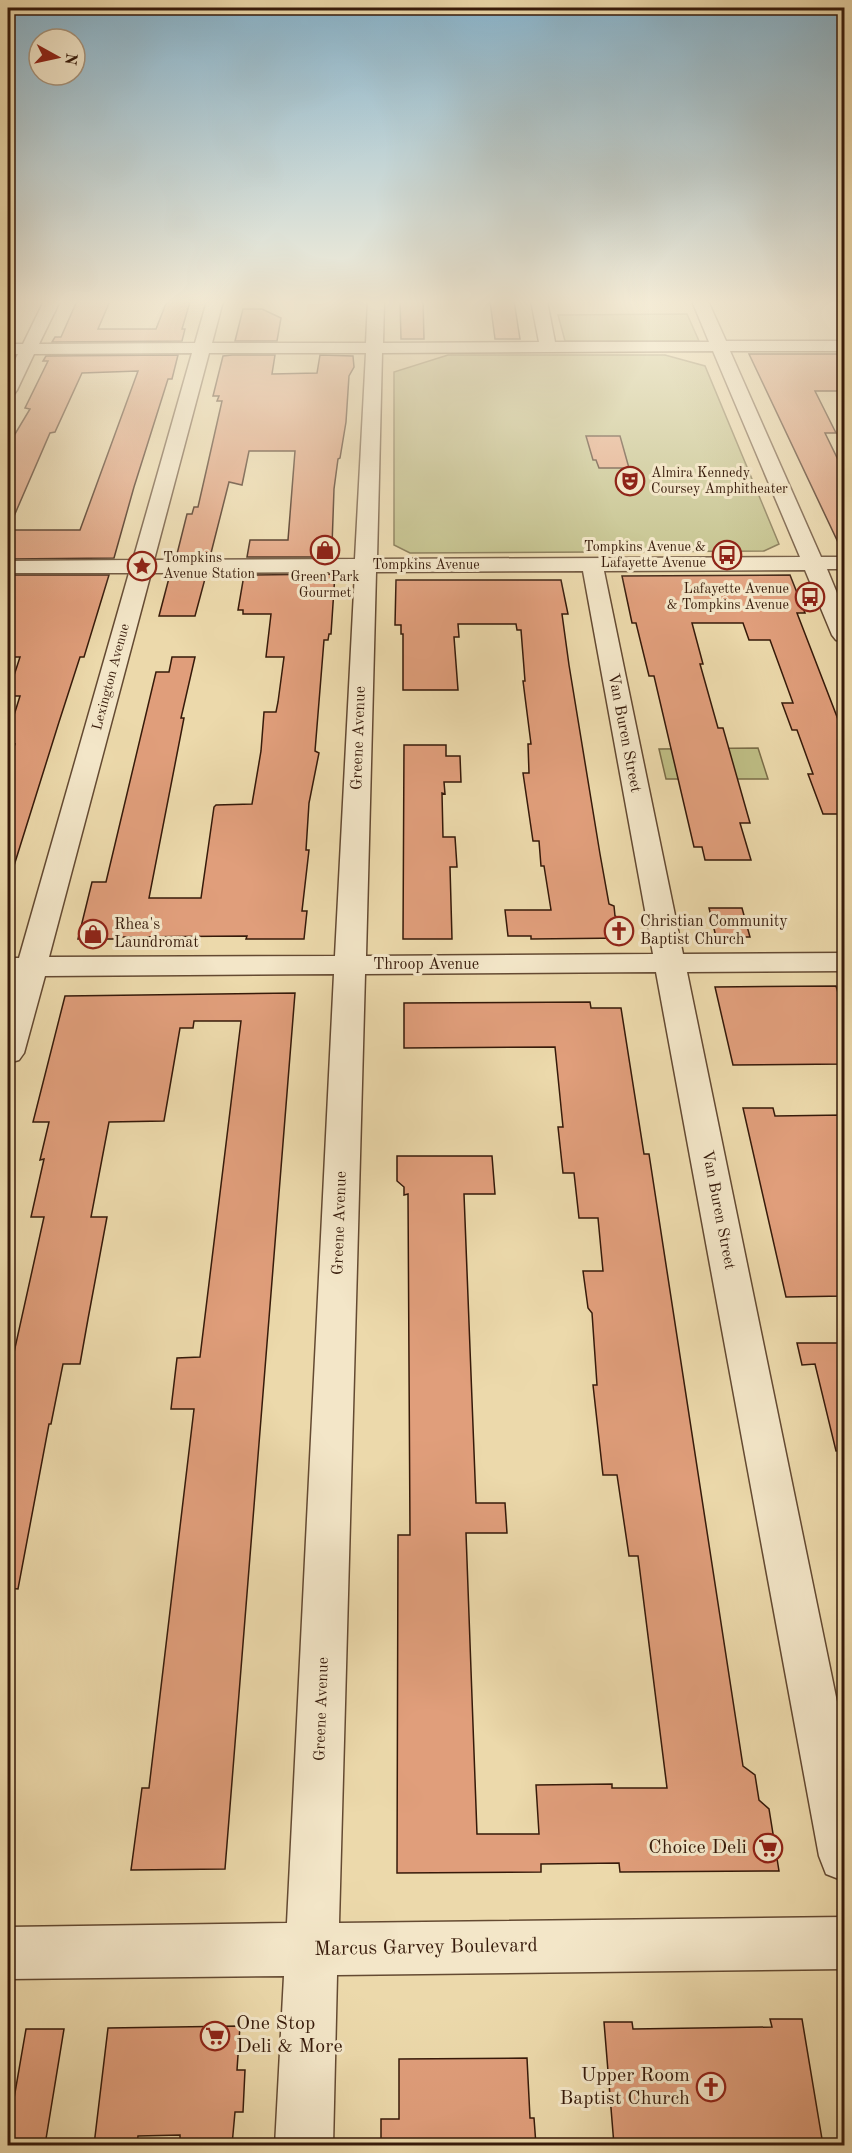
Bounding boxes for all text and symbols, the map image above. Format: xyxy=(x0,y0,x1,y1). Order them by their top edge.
north arrow xyxy=(27,27,87,87)
text: N xyxy=(61,52,79,67)
theatre icon: Almira Kennedy Coursey Amphitheater xyxy=(614,465,646,497)
place label: Almira Kennedy Coursey Amphitheater xyxy=(651,466,788,496)
shop icon: Green Park Gourmet xyxy=(309,534,341,566)
bus stop icon: Tompkins Avenue & Lafayette Avenue xyxy=(711,539,743,571)
place label: Tompkins Avenue & Lafayette Avenue xyxy=(584,540,706,570)
place icon: Tompkins Avenue Station xyxy=(126,550,158,582)
place label: Tompkins Avenue Station xyxy=(163,551,256,581)
street label: Tompkins Avenue xyxy=(372,558,480,572)
place label: Green Park Gourmet xyxy=(290,570,360,600)
bus stop icon: Lafayette Avenue & Tompkins Avenue xyxy=(794,581,826,613)
place label: Lafayette Avenue & Tompkins Avenue xyxy=(667,582,789,612)
street label: Lexington Avenue xyxy=(90,622,132,732)
street label: Van Buren Street xyxy=(605,672,643,794)
street label: Greene Avenue xyxy=(349,686,369,790)
place label: Christian Community Baptist Church xyxy=(640,914,788,948)
church icon: Christian Community Baptist Church xyxy=(603,915,635,947)
place label: Rhea's Laundromat xyxy=(114,917,199,951)
shop icon: Rhea's Laundromat xyxy=(77,918,109,950)
street label: Throop Avenue xyxy=(373,957,479,973)
street label: Van Buren Street xyxy=(699,1149,737,1271)
street label: Greene Avenue xyxy=(330,1171,350,1275)
street label: Greene Avenue xyxy=(312,1657,332,1761)
supermarket icon: Choice Deli xyxy=(752,1832,784,1864)
place label: Choice Deli xyxy=(648,1838,747,1858)
street label: Marcus Garvey Boulevard xyxy=(314,1936,538,1960)
place label: One Stop Deli & More xyxy=(236,2014,343,2057)
supermarket icon: One Stop Deli & More xyxy=(199,2020,231,2052)
place label: Upper Room Baptist Church xyxy=(560,2066,690,2109)
church icon: Upper Room Baptist Church xyxy=(695,2071,727,2103)

